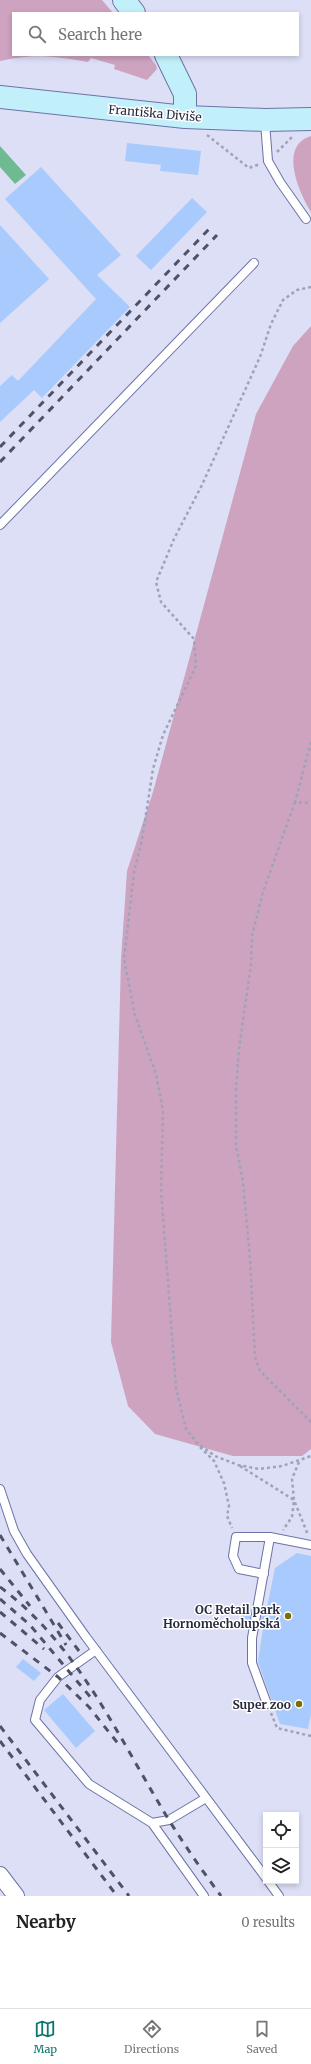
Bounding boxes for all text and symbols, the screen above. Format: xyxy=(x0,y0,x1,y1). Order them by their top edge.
search box xyxy=(12,12,299,56)
icon: search xyxy=(26,23,48,45)
text: Search here xyxy=(58,25,142,44)
street label: Františka Diviše xyxy=(108,101,202,125)
place label: OC Retail park Hornoměcholupská xyxy=(163,1602,280,1631)
marker: OC Retail park Hornoměcholupská xyxy=(283,1611,293,1621)
place label: Super zoo xyxy=(232,1697,291,1712)
marker: Super zoo xyxy=(294,1699,304,1709)
map controls xyxy=(263,1812,299,1884)
button: locate xyxy=(263,1812,299,1848)
button: layers xyxy=(263,1848,299,1884)
text: Nearby xyxy=(16,1911,76,1933)
text: 0 results xyxy=(241,1914,295,1931)
tab: Map xyxy=(34,2018,57,2056)
tab: Directions xyxy=(124,2018,179,2056)
tab: Saved xyxy=(246,2018,277,2056)

